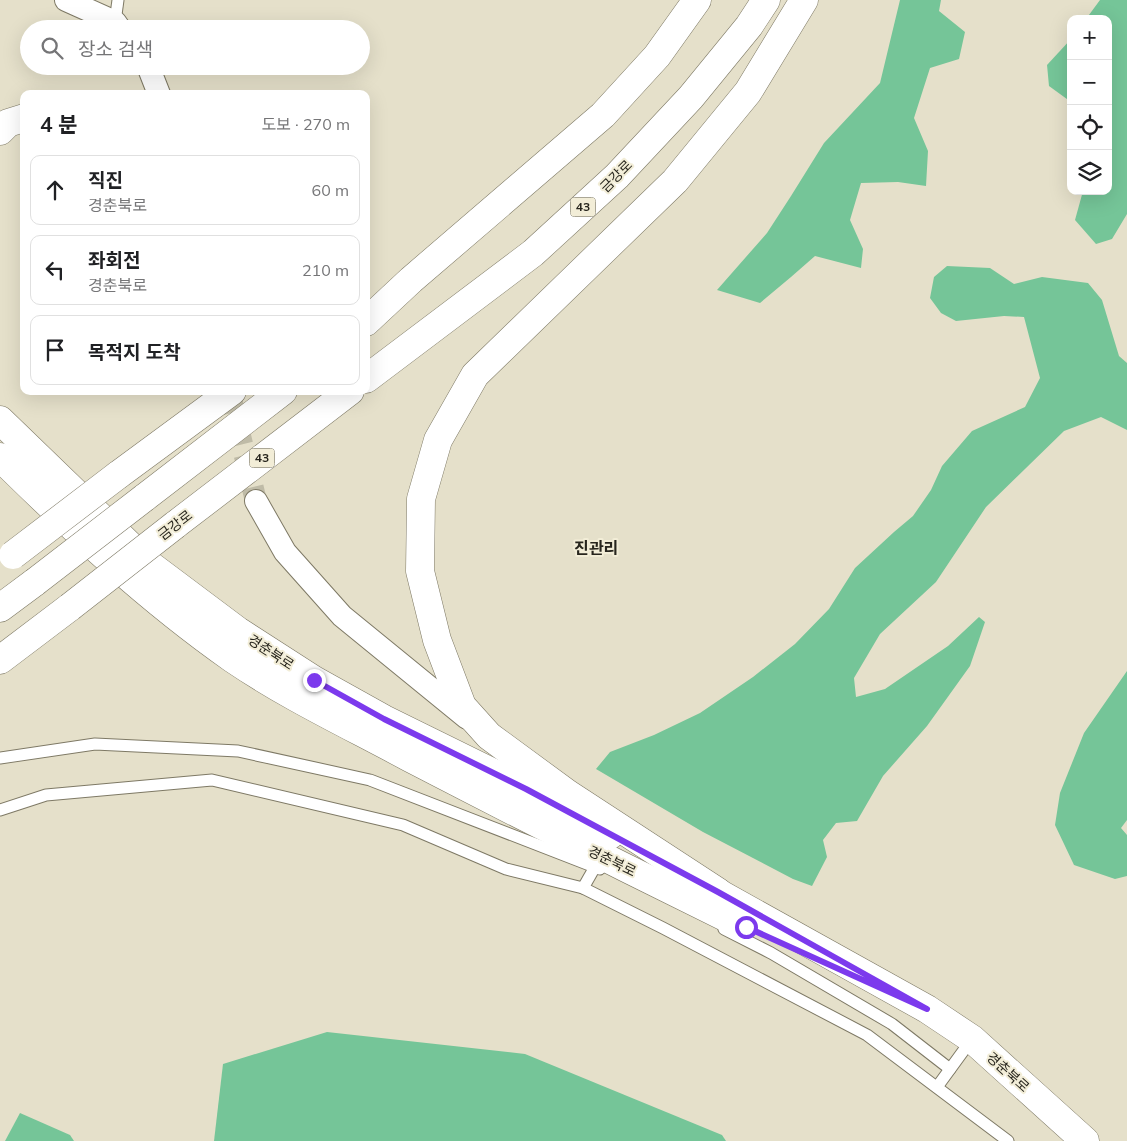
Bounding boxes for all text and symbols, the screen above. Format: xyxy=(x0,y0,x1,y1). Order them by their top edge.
map controls xyxy=(1067,15,1112,195)
button: + xyxy=(1067,15,1112,60)
search box xyxy=(20,20,370,75)
icon: search xyxy=(38,34,66,62)
text: 장소 검색 xyxy=(78,37,153,61)
button: − xyxy=(1067,60,1112,105)
button: locate xyxy=(1067,105,1112,150)
text: 4 분 xyxy=(40,111,78,137)
text: 도보 · 270 m xyxy=(261,114,350,134)
button: layers xyxy=(1067,150,1112,195)
street label: 금강로 xyxy=(596,156,636,196)
text: 직진 xyxy=(88,168,123,192)
icon: ahead xyxy=(41,176,69,204)
text: 60 m xyxy=(312,180,349,200)
text: 경춘북로 xyxy=(88,195,147,215)
road number: 43 xyxy=(570,198,596,216)
text: 좌회전 xyxy=(88,248,140,272)
icon: left xyxy=(41,256,69,284)
text: 210 m xyxy=(302,260,349,280)
text: 경춘북로 xyxy=(88,275,147,295)
icon: arrive xyxy=(41,336,69,364)
text: 목적지 도착 xyxy=(88,340,181,364)
road number: 43 xyxy=(250,448,274,468)
street label: 금강로 xyxy=(154,506,196,544)
district label: 진관리 xyxy=(574,538,618,558)
street label: 경춘북로 xyxy=(244,630,298,674)
route end xyxy=(303,669,326,692)
street label: 경춘북로 xyxy=(585,842,639,880)
route start xyxy=(735,916,758,939)
street label: 경춘북로 xyxy=(983,1048,1033,1096)

